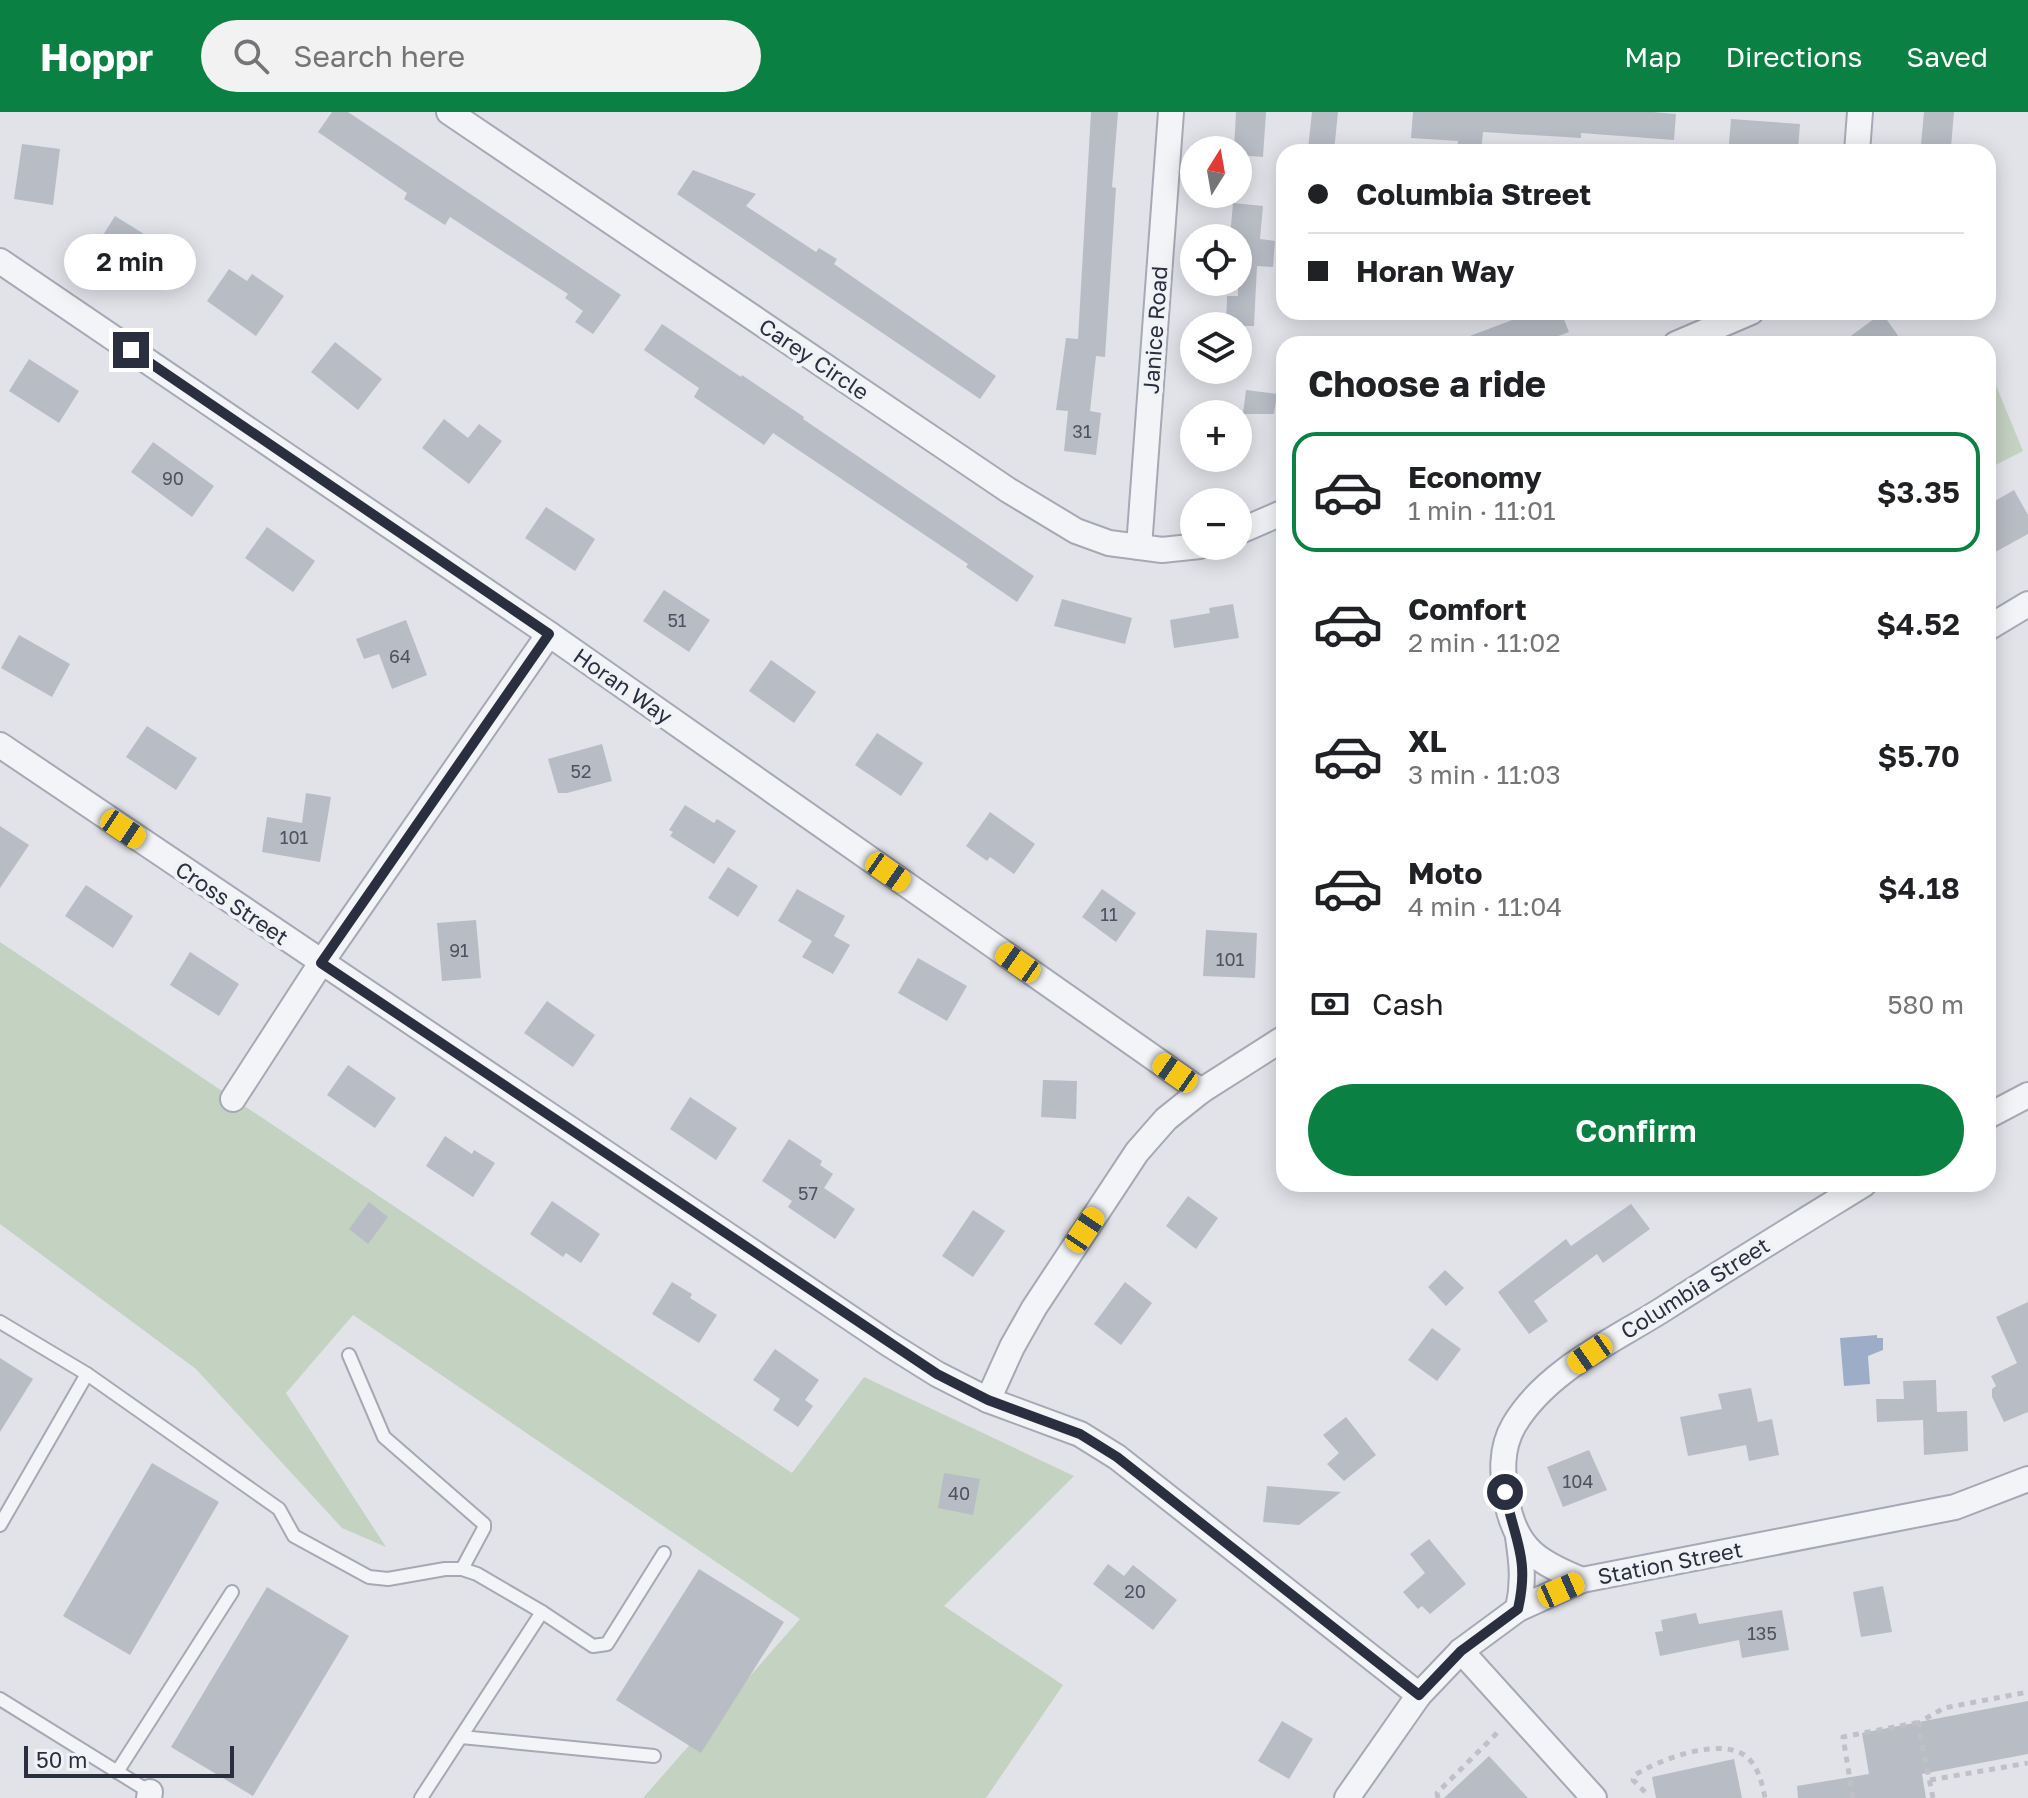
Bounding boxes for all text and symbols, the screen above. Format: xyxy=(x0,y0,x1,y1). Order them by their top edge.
search box xyxy=(201,20,761,92)
text: Hoppr xyxy=(40,34,153,79)
icon: search xyxy=(229,34,273,78)
text: Search here xyxy=(293,38,465,74)
text: Map xyxy=(1624,40,1681,73)
text: Directions xyxy=(1725,40,1862,73)
text: Saved xyxy=(1906,40,1988,73)
north arrow xyxy=(1180,136,1252,208)
map controls xyxy=(1180,136,1252,560)
text: Columbia Street xyxy=(1356,176,1591,212)
button: locate xyxy=(1180,224,1252,296)
callout: 2 min xyxy=(65,234,197,290)
text: 2 min xyxy=(96,246,164,277)
text: Horan Way xyxy=(1356,253,1515,289)
street label: Janice Road xyxy=(1137,265,1172,395)
street label: Carey Circle xyxy=(754,312,874,405)
button: layers xyxy=(1180,312,1252,384)
route end xyxy=(113,332,149,368)
text: Choose a ride xyxy=(1308,362,1546,405)
button: + xyxy=(1180,400,1252,472)
house number: 31 xyxy=(1072,420,1092,442)
icon: car xyxy=(1312,456,1384,528)
text: Economy xyxy=(1408,459,1542,495)
house number: 90 xyxy=(162,467,184,489)
text: $3.35 xyxy=(1877,474,1960,510)
button: − xyxy=(1180,488,1252,560)
text: 1 min · 11:01 xyxy=(1408,495,1556,526)
icon: car xyxy=(1312,588,1384,660)
text: Comfort xyxy=(1408,591,1527,627)
text: $4.52 xyxy=(1876,606,1960,642)
house number: 51 xyxy=(667,609,687,631)
text: 2 min · 11:02 xyxy=(1408,627,1561,658)
street label: Horan Way xyxy=(569,642,678,729)
house number: 64 xyxy=(389,645,411,667)
icon: car xyxy=(1312,720,1384,792)
text: XL xyxy=(1408,723,1447,759)
text: $5.70 xyxy=(1878,738,1960,774)
text: 3 min · 11:03 xyxy=(1408,759,1561,790)
house number: 52 xyxy=(571,760,591,782)
car xyxy=(96,806,150,852)
house number: 101 xyxy=(280,826,309,848)
car xyxy=(861,848,915,896)
icon: car xyxy=(1312,852,1384,924)
street label: Cross Street xyxy=(171,855,294,950)
text: Moto xyxy=(1408,855,1483,891)
text: $4.18 xyxy=(1878,870,1960,906)
text: 4 min · 11:04 xyxy=(1408,891,1562,922)
house number: 11 xyxy=(1100,903,1118,925)
house number: 91 xyxy=(449,939,469,961)
car xyxy=(991,939,1045,987)
house number: 101 xyxy=(1216,948,1245,970)
icon: cash xyxy=(1308,982,1352,1026)
text: Cash xyxy=(1372,986,1444,1022)
text: 580 m xyxy=(1887,989,1964,1020)
car xyxy=(1148,1049,1202,1097)
button: Confirm xyxy=(1308,1084,1964,1176)
house number: 57 xyxy=(798,1182,818,1204)
car xyxy=(1062,1203,1108,1257)
street label: Columbia Street xyxy=(1615,1231,1774,1344)
car xyxy=(1563,1330,1617,1378)
house number: 104 xyxy=(1563,1470,1593,1492)
route start xyxy=(1487,1474,1523,1510)
house number: 40 xyxy=(948,1482,970,1504)
street label: Station Street xyxy=(1595,1535,1744,1590)
car xyxy=(1534,1569,1588,1611)
house number: 20 xyxy=(1124,1580,1146,1602)
house number: 135 xyxy=(1747,1622,1777,1644)
scale bar xyxy=(24,1742,234,1778)
text: 50 m xyxy=(36,1746,87,1773)

